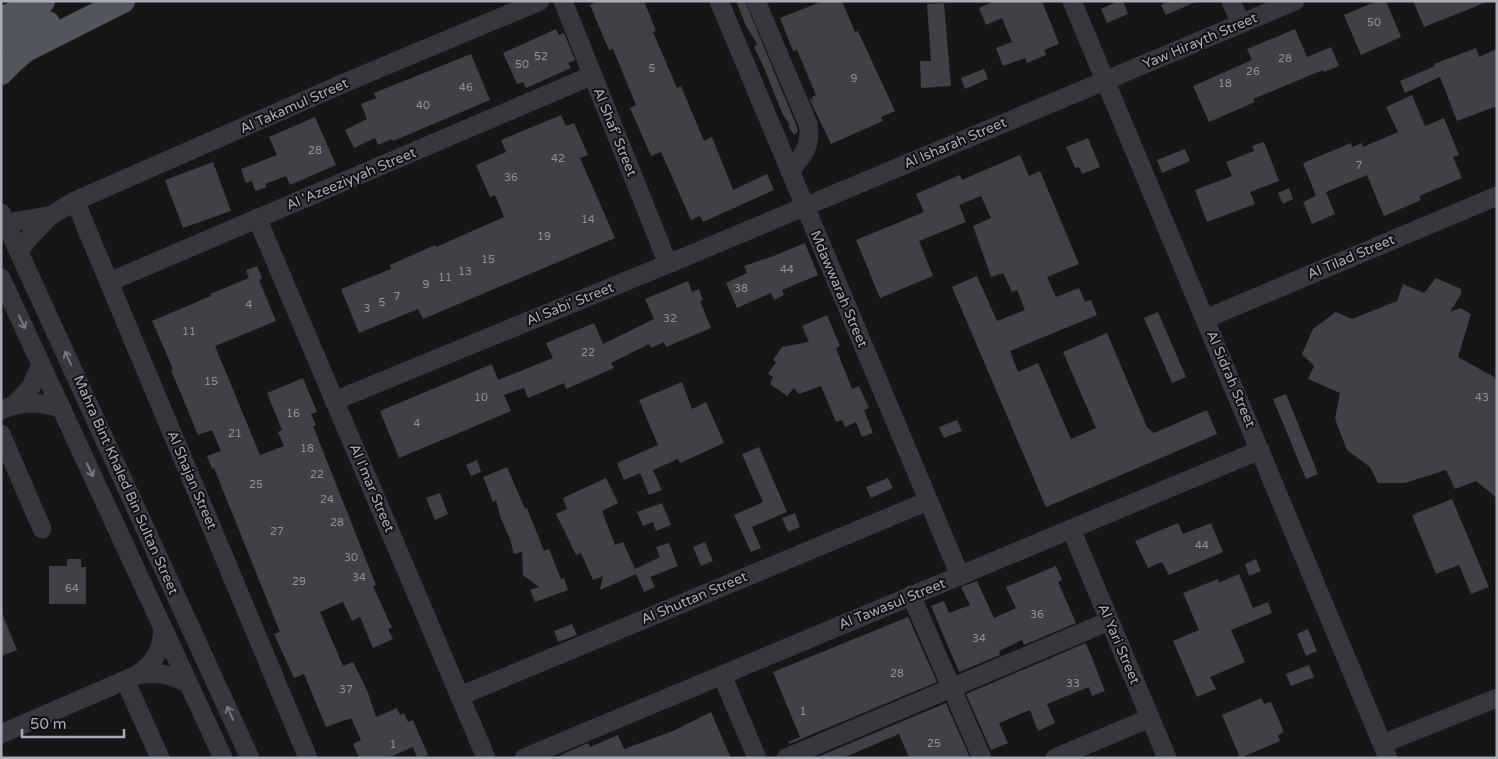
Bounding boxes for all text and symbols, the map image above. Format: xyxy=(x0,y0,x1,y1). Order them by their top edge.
street label: Yaw Hirayth Street xyxy=(1140,9,1260,73)
house number: 50 xyxy=(1367,16,1381,29)
house number: 52 xyxy=(534,50,548,63)
house number: 28 xyxy=(1278,52,1292,65)
house number: 50 xyxy=(515,58,529,71)
house number: 5 xyxy=(649,62,656,75)
house number: 26 xyxy=(1246,65,1260,78)
house number: 9 xyxy=(851,72,858,85)
street label: Al Takamul Street xyxy=(237,74,351,137)
house number: 18 xyxy=(1218,77,1232,90)
house number: 46 xyxy=(459,81,473,94)
street label: Al Shaf' Street xyxy=(589,85,641,180)
house number: 40 xyxy=(416,99,430,112)
street label: Al Isharah Street xyxy=(901,113,1009,172)
street label: Al 'Azeeziyyah Street xyxy=(284,144,419,214)
house number: 28 xyxy=(308,144,322,157)
house number: 42 xyxy=(551,152,565,165)
house number: 7 xyxy=(1356,159,1363,172)
house number: 36 xyxy=(504,171,518,184)
house number: 14 xyxy=(581,213,595,226)
street label: Mdawwarah Street xyxy=(807,228,872,351)
house number: 19 xyxy=(537,230,551,243)
street label: Al Tilad Street xyxy=(1305,231,1398,283)
house number: 15 xyxy=(481,253,495,266)
house number: 44 xyxy=(780,263,794,276)
house number: 13 xyxy=(458,265,472,278)
house number: 11 xyxy=(438,271,452,284)
house number: 9 xyxy=(423,278,430,291)
street label: Al Sabi' Street xyxy=(524,278,617,329)
house number: 38 xyxy=(734,282,748,295)
house number: 7 xyxy=(394,290,401,303)
house number: 5 xyxy=(379,296,386,309)
house number: 4 xyxy=(246,298,253,311)
house number: 3 xyxy=(364,302,371,315)
house number: 32 xyxy=(663,312,677,325)
one-way arrow xyxy=(17,314,27,329)
house number: 11 xyxy=(182,325,196,338)
street label: Al Sidrah Street xyxy=(1203,328,1259,431)
house number: 22 xyxy=(581,346,595,359)
one-way arrow xyxy=(63,351,73,366)
street label: Mahra Bint Khaled Bin Sultan Street xyxy=(70,373,182,598)
house number: 15 xyxy=(204,375,218,388)
house number: 10 xyxy=(474,391,488,404)
house number: 43 xyxy=(1475,391,1489,404)
house number: 16 xyxy=(286,407,300,420)
house number: 4 xyxy=(414,417,421,430)
house number: 21 xyxy=(228,427,242,440)
street label: Al Shajan Street xyxy=(163,428,221,533)
street label: Al I'mar Street xyxy=(346,441,399,535)
house number: 18 xyxy=(300,442,314,455)
one-way arrow xyxy=(86,462,95,477)
house number: 22 xyxy=(310,468,324,481)
house number: 25 xyxy=(249,478,263,491)
house number: 24 xyxy=(320,493,334,506)
house number: 28 xyxy=(330,516,344,529)
house number: 27 xyxy=(270,525,284,538)
house number: 44 xyxy=(1195,539,1209,552)
house number: 30 xyxy=(344,551,358,564)
street label: Al Shuttan Street xyxy=(638,568,750,628)
house number: 34 xyxy=(352,571,366,584)
house number: 29 xyxy=(292,575,306,588)
street label: Al Tawasul Street xyxy=(836,575,949,633)
house number: 64 xyxy=(65,582,79,595)
street label: Al Yari Street xyxy=(1094,601,1144,687)
house number: 36 xyxy=(1030,608,1044,621)
house number: 34 xyxy=(972,632,986,645)
house number: 28 xyxy=(890,667,904,680)
house number: 33 xyxy=(1066,677,1080,690)
house number: 37 xyxy=(339,683,353,696)
house number: 1 xyxy=(800,705,806,718)
scale bar xyxy=(22,706,125,738)
one-way arrow xyxy=(225,706,234,721)
text: 50 m xyxy=(30,715,67,733)
house number: 25 xyxy=(927,737,941,750)
house number: 1 xyxy=(390,738,396,751)

